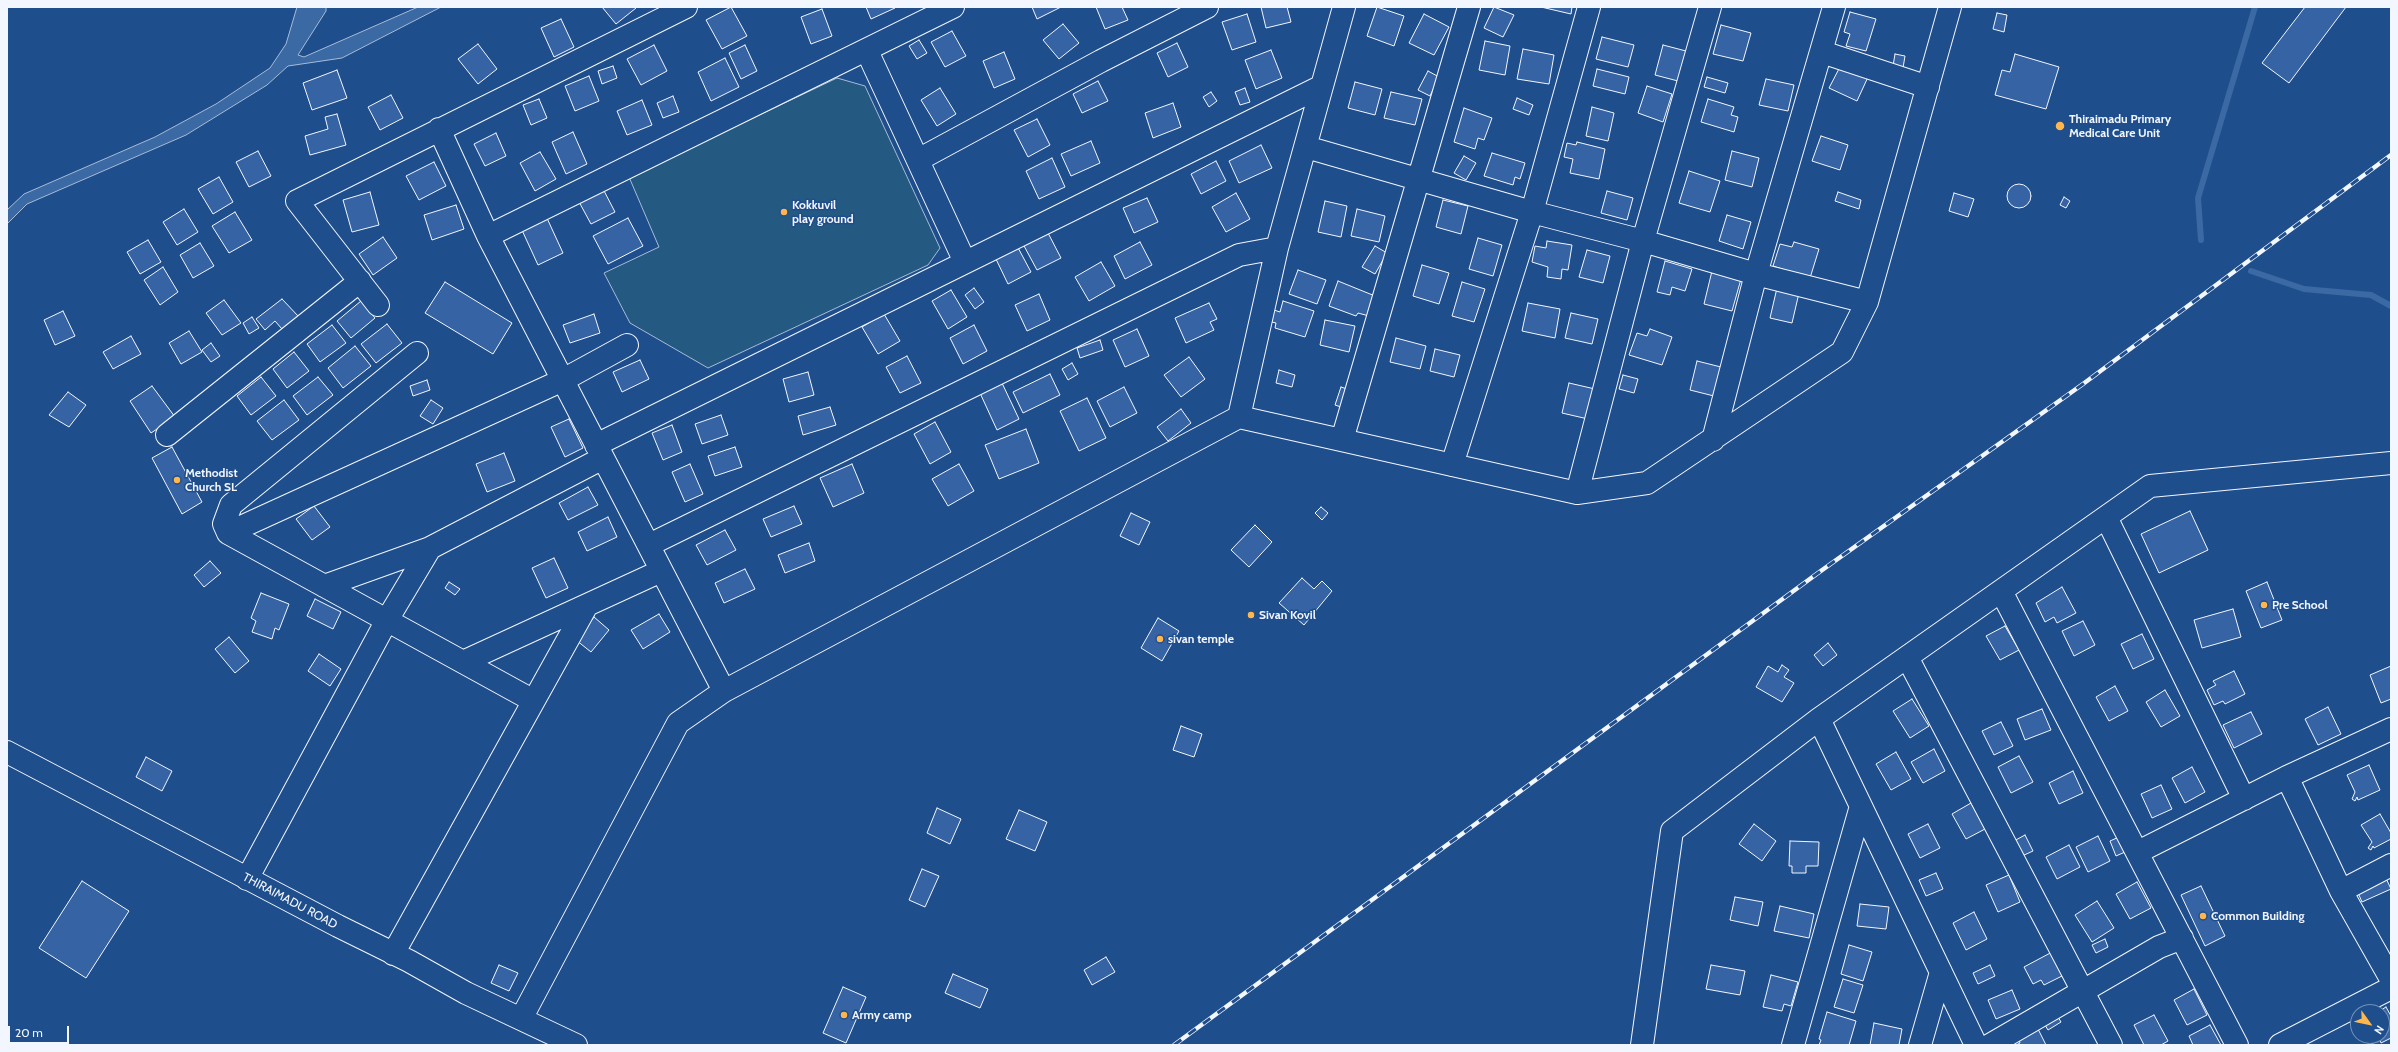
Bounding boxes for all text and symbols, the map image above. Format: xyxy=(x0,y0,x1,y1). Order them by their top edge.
place label: Thiraimadu Primary Medical Care Unit xyxy=(2069,112,2171,140)
marker: Thiraimadu Primary Medical Care Unit xyxy=(2054,120,2066,132)
place label: Kokkuvil play ground xyxy=(792,198,854,226)
marker: Kokkuvil play ground xyxy=(779,207,789,217)
place label: Methodist Church SL xyxy=(185,466,238,494)
marker: Methodist Church SL xyxy=(172,475,182,485)
place label: Pre School xyxy=(2272,598,2328,612)
marker: Pre School xyxy=(2259,600,2269,610)
place label: Sivan Kovil xyxy=(1259,608,1316,622)
marker: Sivan Kovil xyxy=(1246,610,1256,620)
place label: sivan temple xyxy=(1168,632,1234,646)
marker: sivan temple xyxy=(1155,634,1165,644)
street label: THIRAIMADU ROAD xyxy=(240,870,340,932)
place label: Common Building xyxy=(2211,909,2304,923)
marker: Common Building xyxy=(2198,911,2208,921)
north arrow xyxy=(2350,1004,2390,1044)
place label: Army camp xyxy=(852,1008,912,1022)
marker: Army camp xyxy=(839,1010,849,1020)
scale bar xyxy=(10,1018,71,1044)
text: N xyxy=(2371,1023,2387,1037)
text: 20 m xyxy=(15,1025,43,1040)

